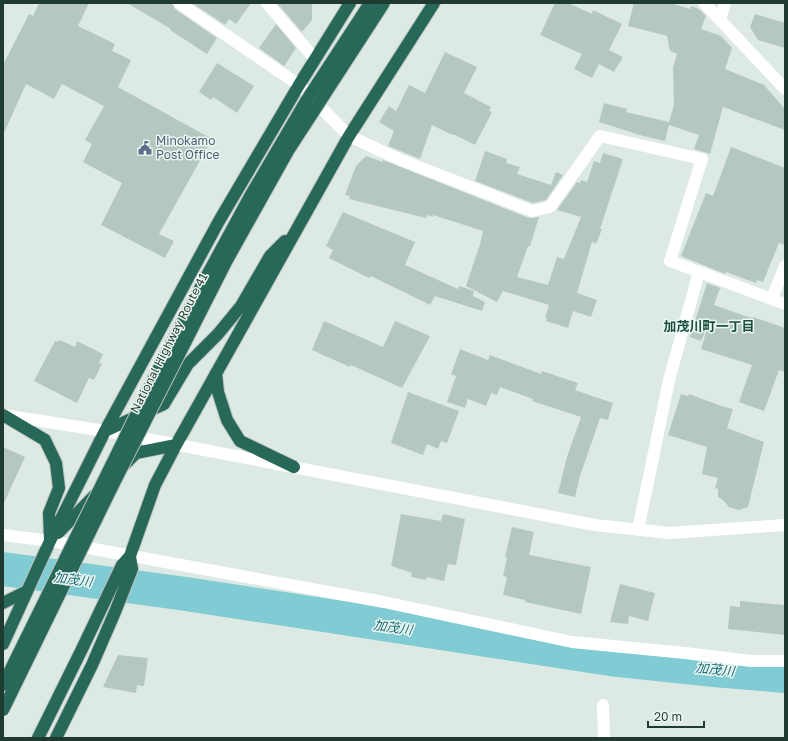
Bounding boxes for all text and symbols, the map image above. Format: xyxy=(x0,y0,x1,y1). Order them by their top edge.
place label: Minokamo Post Office xyxy=(156,133,220,162)
public building icon: Minokamo Post Office xyxy=(137,140,153,156)
street label: National Highway Route 41 xyxy=(127,270,211,415)
district label: 加茂川町一丁目 xyxy=(663,318,755,334)
water label: 加茂川 xyxy=(53,568,95,590)
water label: 加茂川 xyxy=(373,616,415,638)
water label: 加茂川 xyxy=(695,659,737,679)
scale bar xyxy=(648,703,704,729)
text: 20 m xyxy=(654,709,682,724)

